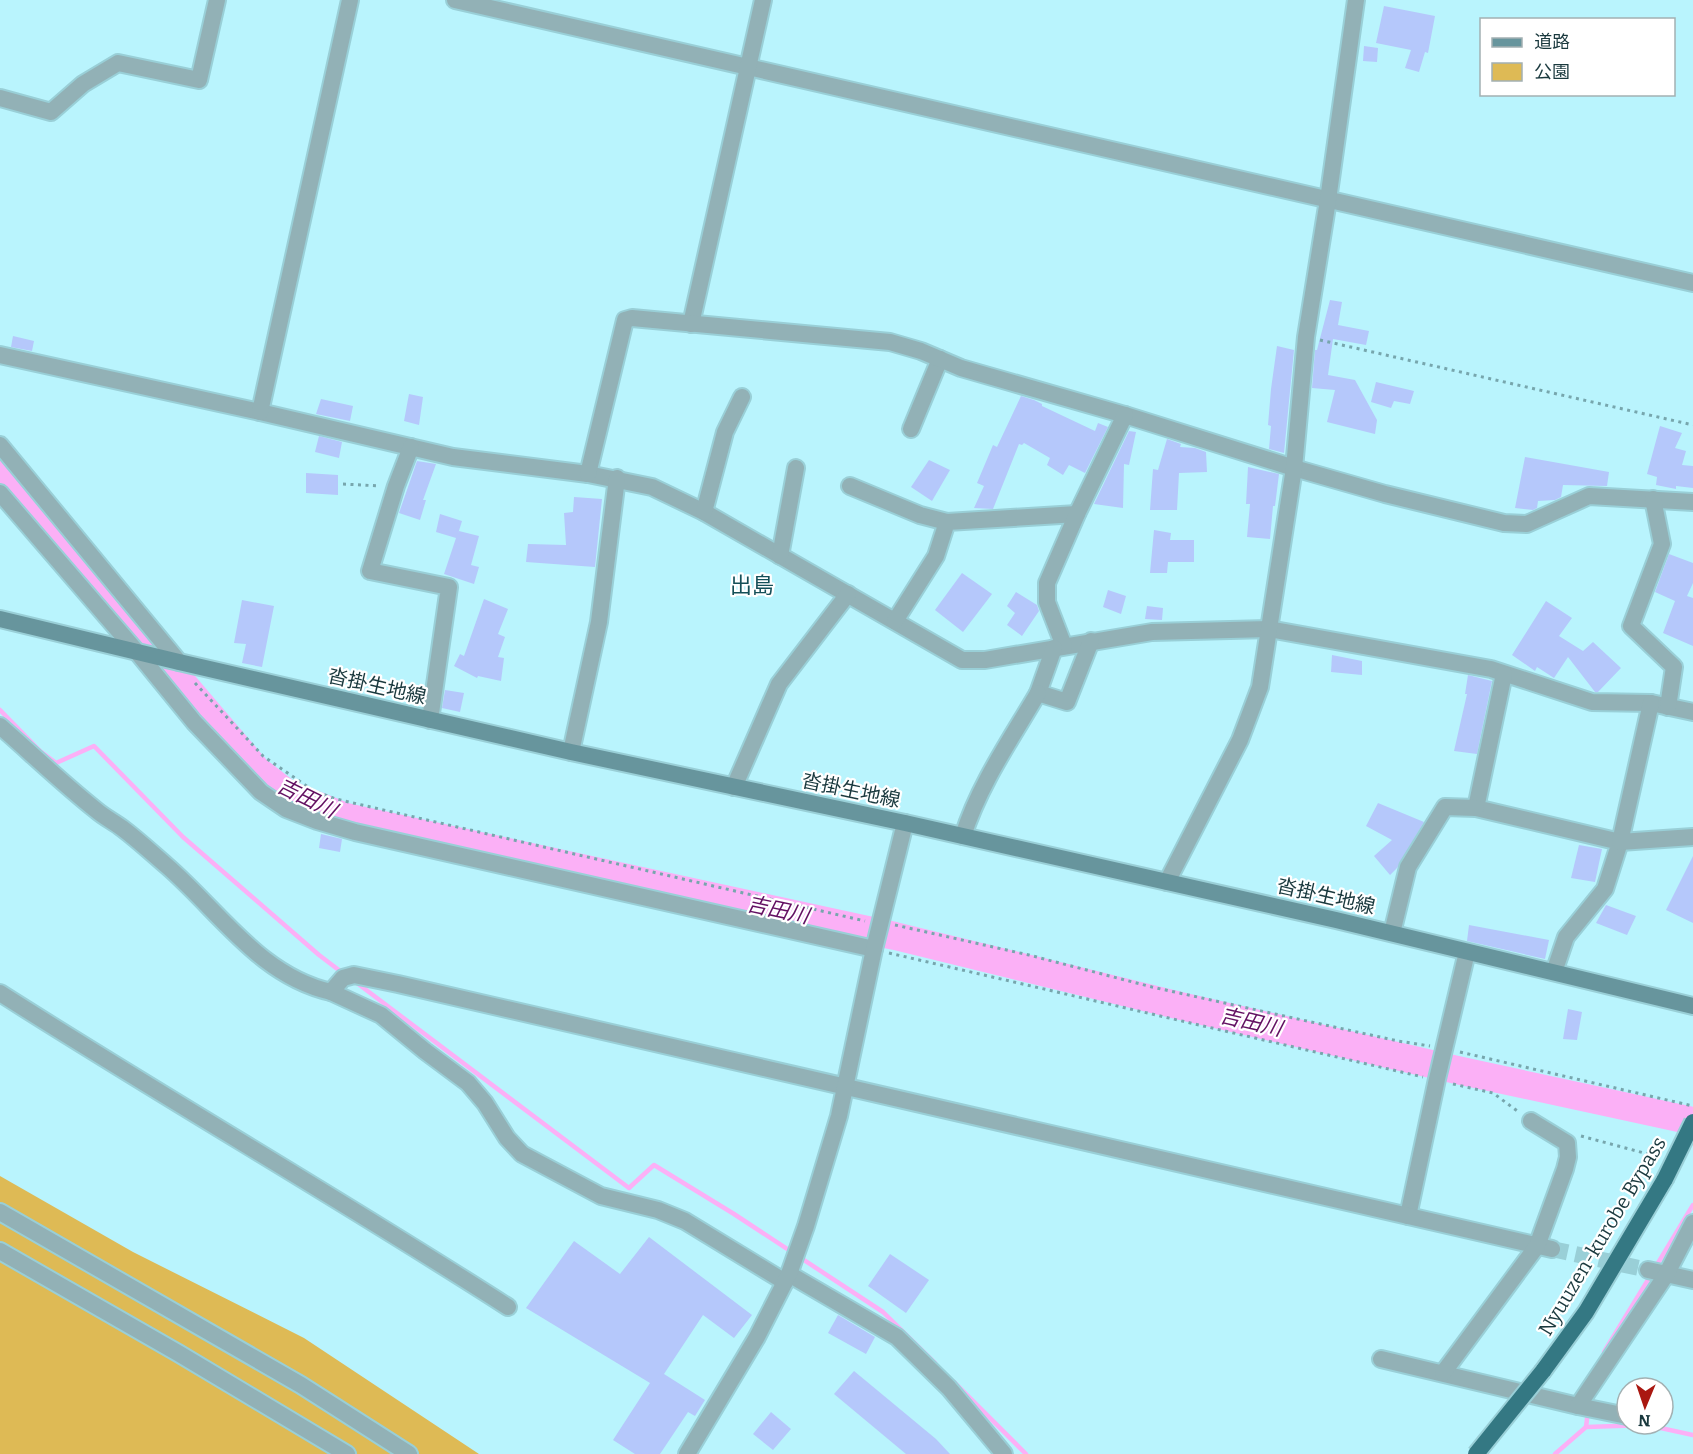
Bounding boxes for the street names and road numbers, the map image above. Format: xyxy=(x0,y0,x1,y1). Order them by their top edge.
street label: 沓掛生地線 xyxy=(326,663,428,709)
street label: 沓掛生地線 xyxy=(800,768,902,812)
street label: 沓掛生地線 xyxy=(1275,873,1377,919)
street label: Nyuuzen-kurobe Bypass xyxy=(1533,1132,1671,1340)

